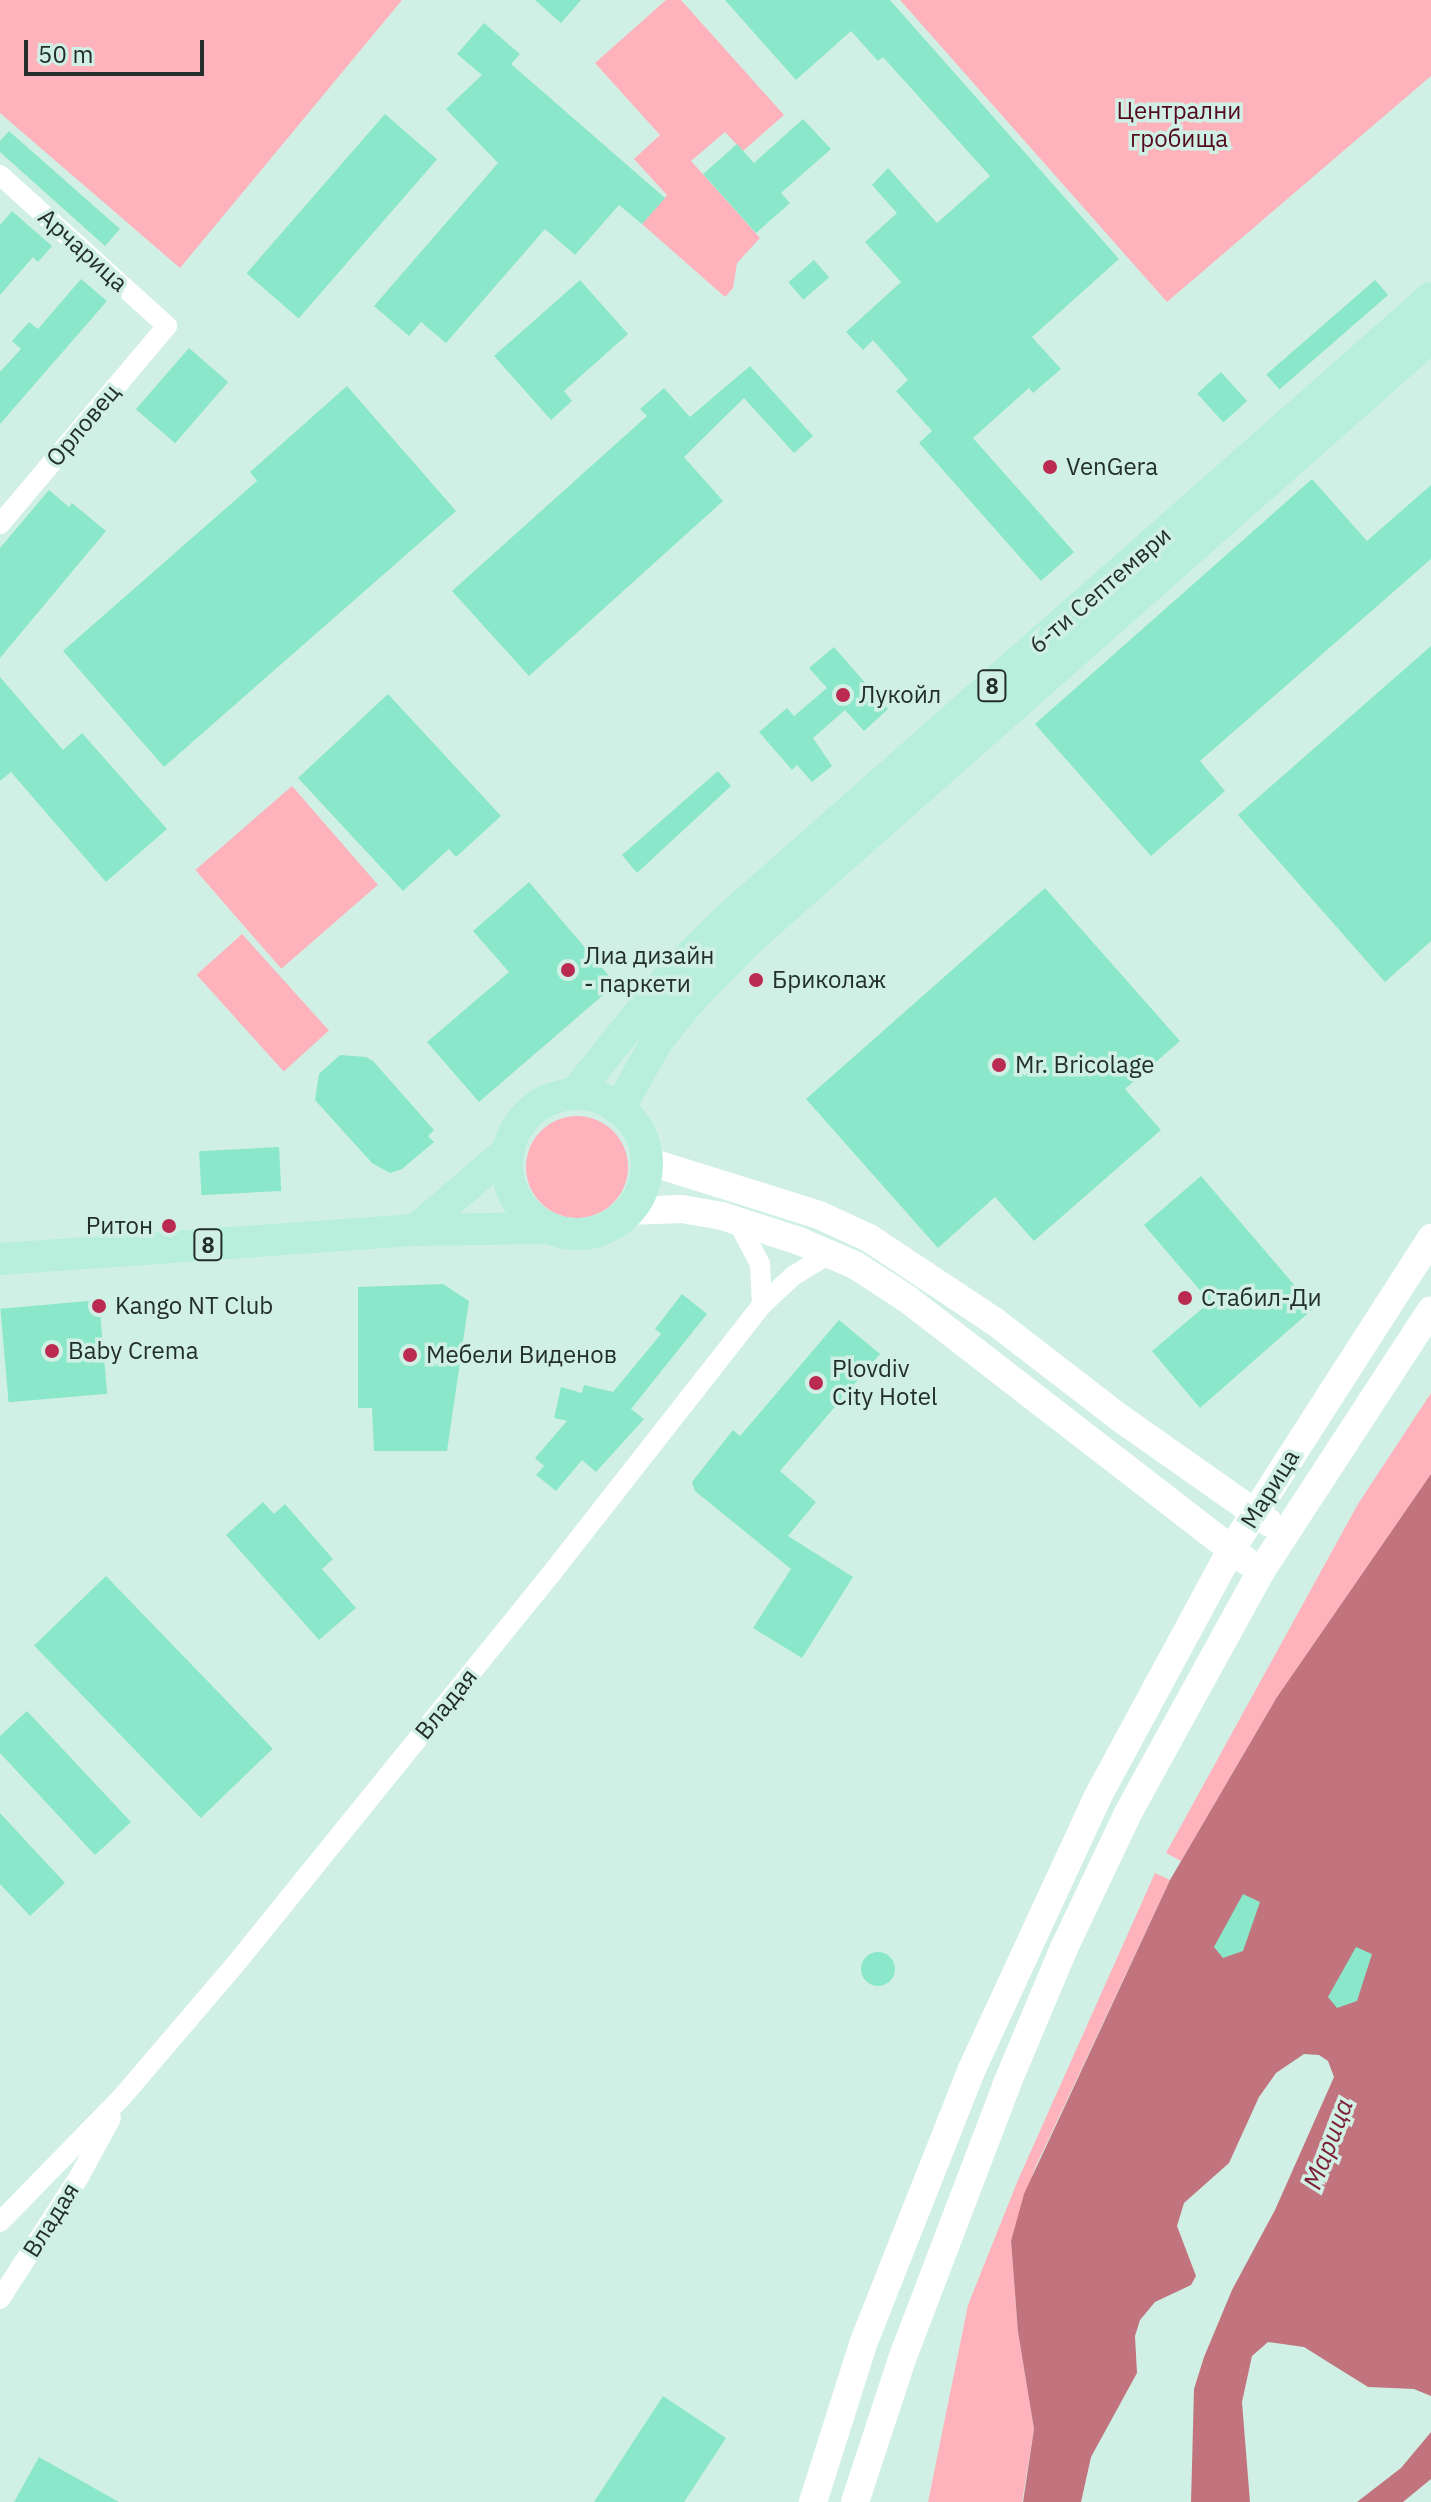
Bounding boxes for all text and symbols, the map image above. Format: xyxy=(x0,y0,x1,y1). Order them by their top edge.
scale bar xyxy=(28,24,208,74)
text: 50 m xyxy=(38,38,93,70)
park label: Централни гробища xyxy=(1117,97,1241,153)
street label: Арчарица xyxy=(32,202,134,298)
street label: Орловец xyxy=(40,378,126,472)
place label: VenGera xyxy=(1066,453,1158,481)
marker: VenGera xyxy=(1041,458,1059,476)
street label: 6-ти Септември xyxy=(1023,521,1177,659)
road number: 8 xyxy=(976,668,1008,704)
place label: Лукойл xyxy=(859,681,941,709)
marker: Лукойл xyxy=(834,686,852,704)
place label: Лиа дизайн - паркети xyxy=(584,942,714,998)
marker: Лиа дизайн - паркети xyxy=(559,961,577,979)
place label: Бриколаж xyxy=(772,966,886,994)
marker: Бриколаж xyxy=(747,971,765,989)
place label: Mr. Bricolage xyxy=(1015,1051,1154,1079)
marker: Mr. Bricolage xyxy=(990,1056,1008,1074)
place label: Ритон xyxy=(86,1212,153,1240)
marker: Ритон xyxy=(160,1217,178,1235)
road number: 8 xyxy=(192,1227,224,1263)
place label: Стабил-Ди xyxy=(1201,1284,1322,1312)
marker: Стабил-Ди xyxy=(1176,1289,1194,1307)
place label: Kango NT Club xyxy=(115,1292,273,1320)
marker: Kango NT Club xyxy=(90,1297,108,1315)
place label: Baby Crema xyxy=(68,1337,198,1365)
place label: Мебели Виденов xyxy=(426,1341,617,1369)
marker: Baby Crema xyxy=(43,1342,61,1360)
marker: Мебели Виденов xyxy=(401,1346,419,1364)
place label: Plovdiv City Hotel xyxy=(832,1355,937,1411)
marker: Plovdiv City Hotel xyxy=(807,1374,825,1392)
street label: Марица xyxy=(1235,1444,1305,1534)
street label: Владая xyxy=(409,1663,483,1745)
water label: Марица xyxy=(1297,2094,1359,2194)
street label: Владая xyxy=(17,2177,85,2263)

